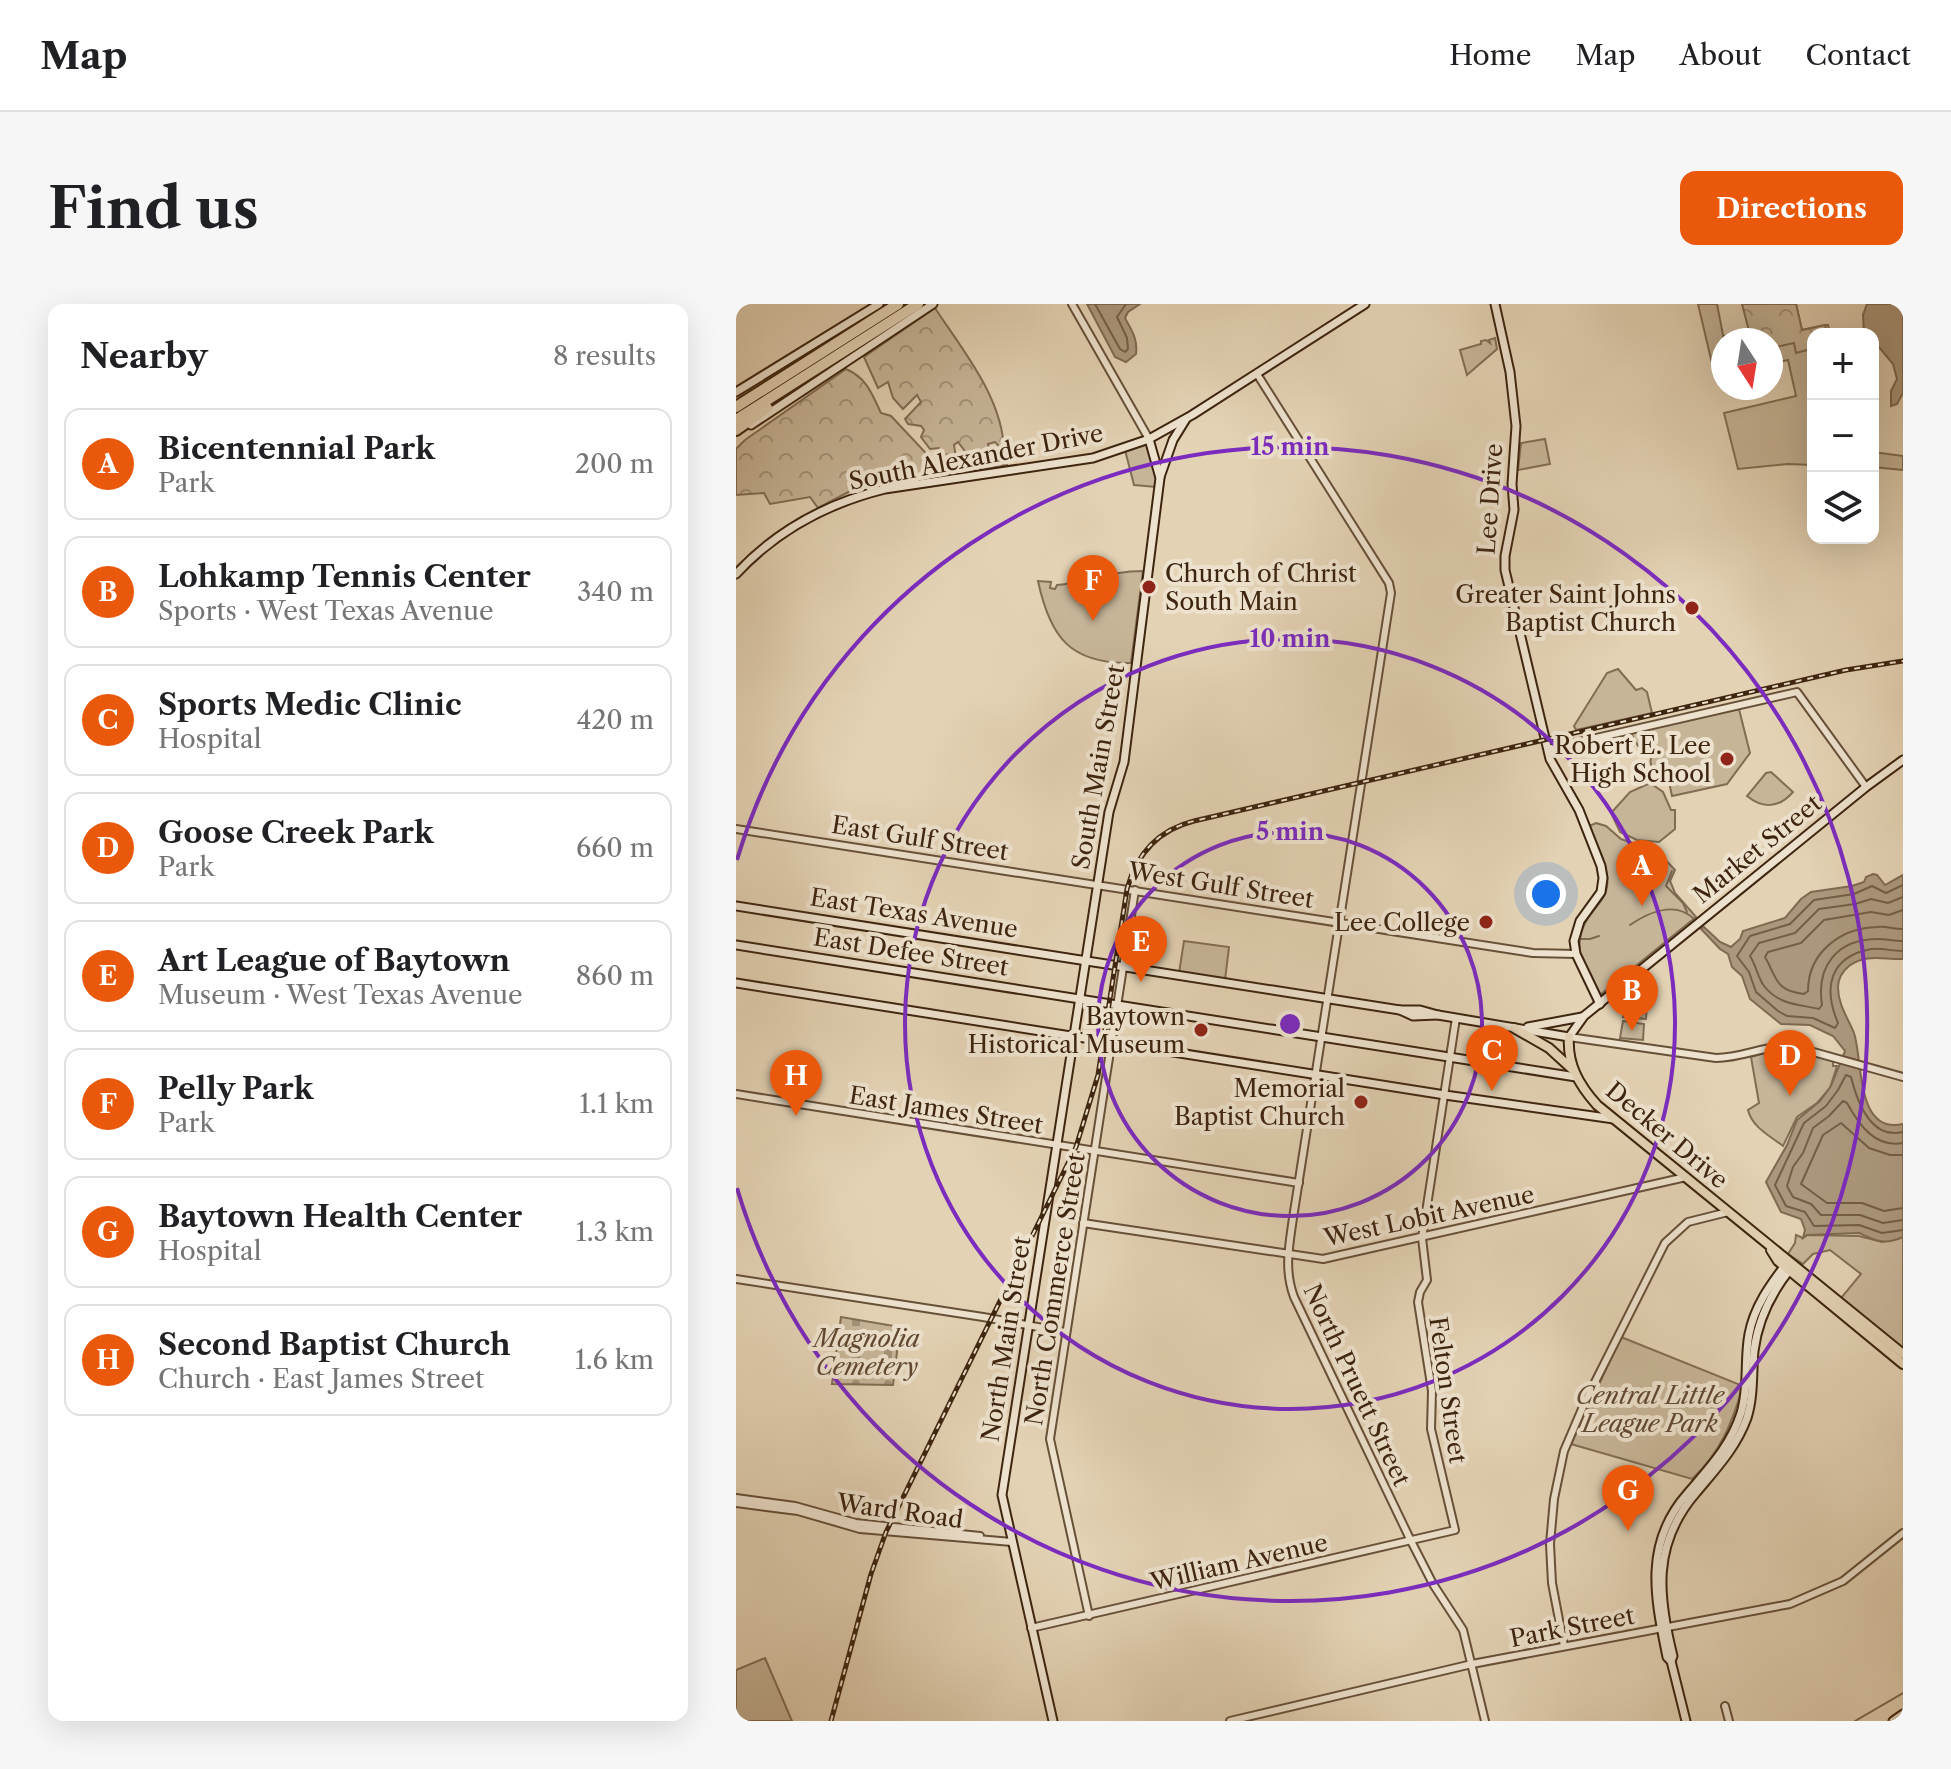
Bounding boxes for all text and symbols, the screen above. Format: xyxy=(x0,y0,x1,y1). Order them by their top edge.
text: Map xyxy=(40,32,128,79)
text: Home xyxy=(1449,38,1531,72)
text: Map xyxy=(1575,38,1635,72)
text: About xyxy=(1679,38,1761,72)
text: Contact xyxy=(1805,38,1911,72)
button: Directions xyxy=(1680,171,1903,245)
text: Find us xyxy=(48,174,259,243)
north arrow xyxy=(1711,328,1783,400)
map controls xyxy=(1807,328,1879,544)
button: + xyxy=(1807,328,1879,400)
text: Nearby xyxy=(80,335,208,377)
text: 8 results xyxy=(553,340,656,372)
button: − xyxy=(1807,400,1879,472)
street label: South Alexander Drive xyxy=(846,418,1106,496)
text: Bicentennial Park xyxy=(158,430,435,467)
text: 15 min xyxy=(1251,432,1330,461)
street label: Lee Drive xyxy=(1472,442,1508,556)
text: A xyxy=(98,448,118,480)
text: 200 m xyxy=(575,448,654,480)
text: Park xyxy=(158,467,215,499)
button: layers xyxy=(1807,472,1879,544)
pin: F xyxy=(1067,555,1119,621)
text: Lohkamp Tennis Center xyxy=(158,558,531,595)
place label: Church of Christ South Main xyxy=(1165,559,1357,616)
text: B xyxy=(98,576,118,608)
text: 340 m xyxy=(577,576,654,608)
marker: Church of Christ South Main xyxy=(1140,578,1158,596)
place label: Greater Saint Johns Baptist Church xyxy=(1455,580,1676,637)
text: Sports · West Texas Avenue xyxy=(158,595,493,627)
marker: Greater Saint Johns Baptist Church xyxy=(1683,599,1701,617)
text: 10 min xyxy=(1250,624,1331,653)
street label: South Main Street xyxy=(1066,662,1130,872)
text: Sports Medic Clinic xyxy=(158,686,461,723)
text: C xyxy=(98,704,118,736)
text: 420 m xyxy=(576,704,654,736)
text: Hospital xyxy=(158,723,262,755)
place label: Robert E. Lee High School xyxy=(1554,731,1711,788)
marker: Robert E. Lee High School xyxy=(1718,750,1736,768)
street label: Market Street xyxy=(1687,788,1827,909)
street label: East Gulf Street xyxy=(830,810,1011,866)
text: Goose Creek Park xyxy=(158,814,434,851)
text: 5 min xyxy=(1256,817,1325,846)
text: D xyxy=(97,832,119,864)
text: 660 m xyxy=(576,832,654,864)
pin: A xyxy=(1616,840,1668,906)
text: Park xyxy=(158,851,215,883)
street label: West Gulf Street xyxy=(1125,856,1316,914)
your location xyxy=(1526,874,1566,914)
street label: East Texas Avenue xyxy=(808,882,1020,944)
place label: Lee College xyxy=(1334,908,1470,937)
marker: Lee College xyxy=(1477,913,1495,931)
pin: E xyxy=(1115,916,1167,982)
street label: East Defee Street xyxy=(812,922,1011,982)
text: Art League of Baytown xyxy=(158,942,510,979)
text: E xyxy=(99,960,117,992)
text: 860 m xyxy=(576,960,654,992)
pin: B xyxy=(1606,965,1658,1031)
text: Museum · West Texas Avenue xyxy=(158,979,523,1011)
place label: Baytown Historical Museum xyxy=(968,1002,1185,1059)
centre of rings xyxy=(1276,1010,1304,1038)
marker: Baytown Historical Museum xyxy=(1192,1021,1210,1039)
pin: C xyxy=(1466,1025,1518,1091)
pin: D xyxy=(1764,1030,1816,1096)
pin: H xyxy=(770,1050,822,1116)
text: Pelly Park xyxy=(158,1070,313,1107)
place label: Memorial Baptist Church xyxy=(1174,1074,1345,1131)
street label: Decker Drive xyxy=(1600,1076,1734,1194)
street label: East James Street xyxy=(847,1080,1046,1140)
text: F xyxy=(99,1088,117,1120)
text: 1.1 km xyxy=(579,1088,654,1120)
marker: Memorial Baptist Church xyxy=(1352,1093,1370,1111)
text: Park xyxy=(158,1107,215,1139)
street label: North Commerce Street xyxy=(1019,1150,1091,1427)
street label: West Lobit Avenue xyxy=(1320,1180,1537,1253)
text: Baytown Health Center xyxy=(158,1198,522,1235)
text: G xyxy=(97,1216,119,1248)
text: 1.3 km xyxy=(576,1216,654,1248)
street label: North Main Street xyxy=(975,1234,1037,1444)
text: Hospital xyxy=(158,1235,262,1267)
street label: North Pruett Street xyxy=(1297,1279,1417,1491)
street label: Felton Street xyxy=(1423,1315,1473,1466)
park label: Magnolia Cemetery xyxy=(811,1324,920,1381)
text: Second Baptist Church xyxy=(158,1326,511,1363)
text: H xyxy=(96,1344,120,1376)
text: 1.6 km xyxy=(575,1344,654,1376)
text: Church · East James Street xyxy=(158,1363,484,1395)
park label: Central Little League Park xyxy=(1576,1381,1726,1438)
pin: G xyxy=(1602,1465,1654,1531)
street label: Ward Road xyxy=(834,1488,965,1534)
street label: William Avenue xyxy=(1147,1528,1330,1597)
street label: Park Street xyxy=(1507,1601,1637,1653)

